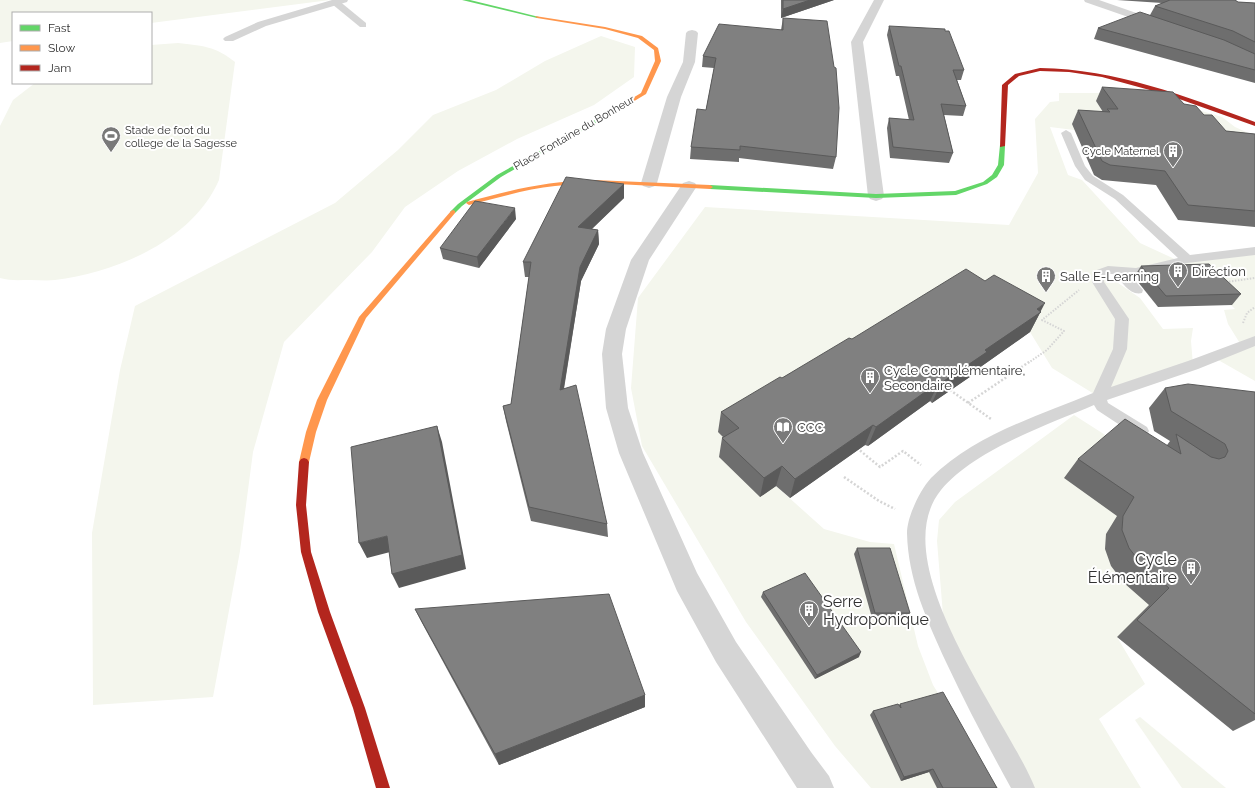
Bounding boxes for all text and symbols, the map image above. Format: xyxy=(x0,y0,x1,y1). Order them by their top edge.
legend xyxy=(12,12,152,84)
text: Fast xyxy=(48,21,71,35)
text: Slow xyxy=(48,41,75,55)
text: Jam xyxy=(48,61,71,75)
street label: Place Fontaine du Bonheur xyxy=(511,93,637,173)
place label: Stade de foot du college de la Sagesse xyxy=(125,124,237,150)
sports icon: Stade de foot du college de la Sagesse xyxy=(100,125,122,153)
building icon: Cycle Maternel xyxy=(1162,140,1184,168)
place label: Cycle Maternel xyxy=(1082,145,1159,158)
building icon: Diréction xyxy=(1167,260,1189,288)
place label: Diréction xyxy=(1192,264,1246,279)
building icon: Salle E-Learning xyxy=(1035,265,1057,293)
place label: Salle E-Learning xyxy=(1060,269,1159,284)
place label: Cycle Complémentaire, Secondaire xyxy=(884,363,1025,393)
building icon: Cycle Complémentaire, Secondaire xyxy=(859,366,881,394)
library icon: CCC xyxy=(772,416,794,444)
place label: CCC xyxy=(797,420,824,435)
place label: Cycle Élémentaire xyxy=(1088,550,1177,587)
building icon: Cycle Élémentaire xyxy=(1180,557,1202,585)
place label: Serre Hydroponique xyxy=(823,592,929,629)
building icon: Serre Hydroponique xyxy=(798,599,820,627)

